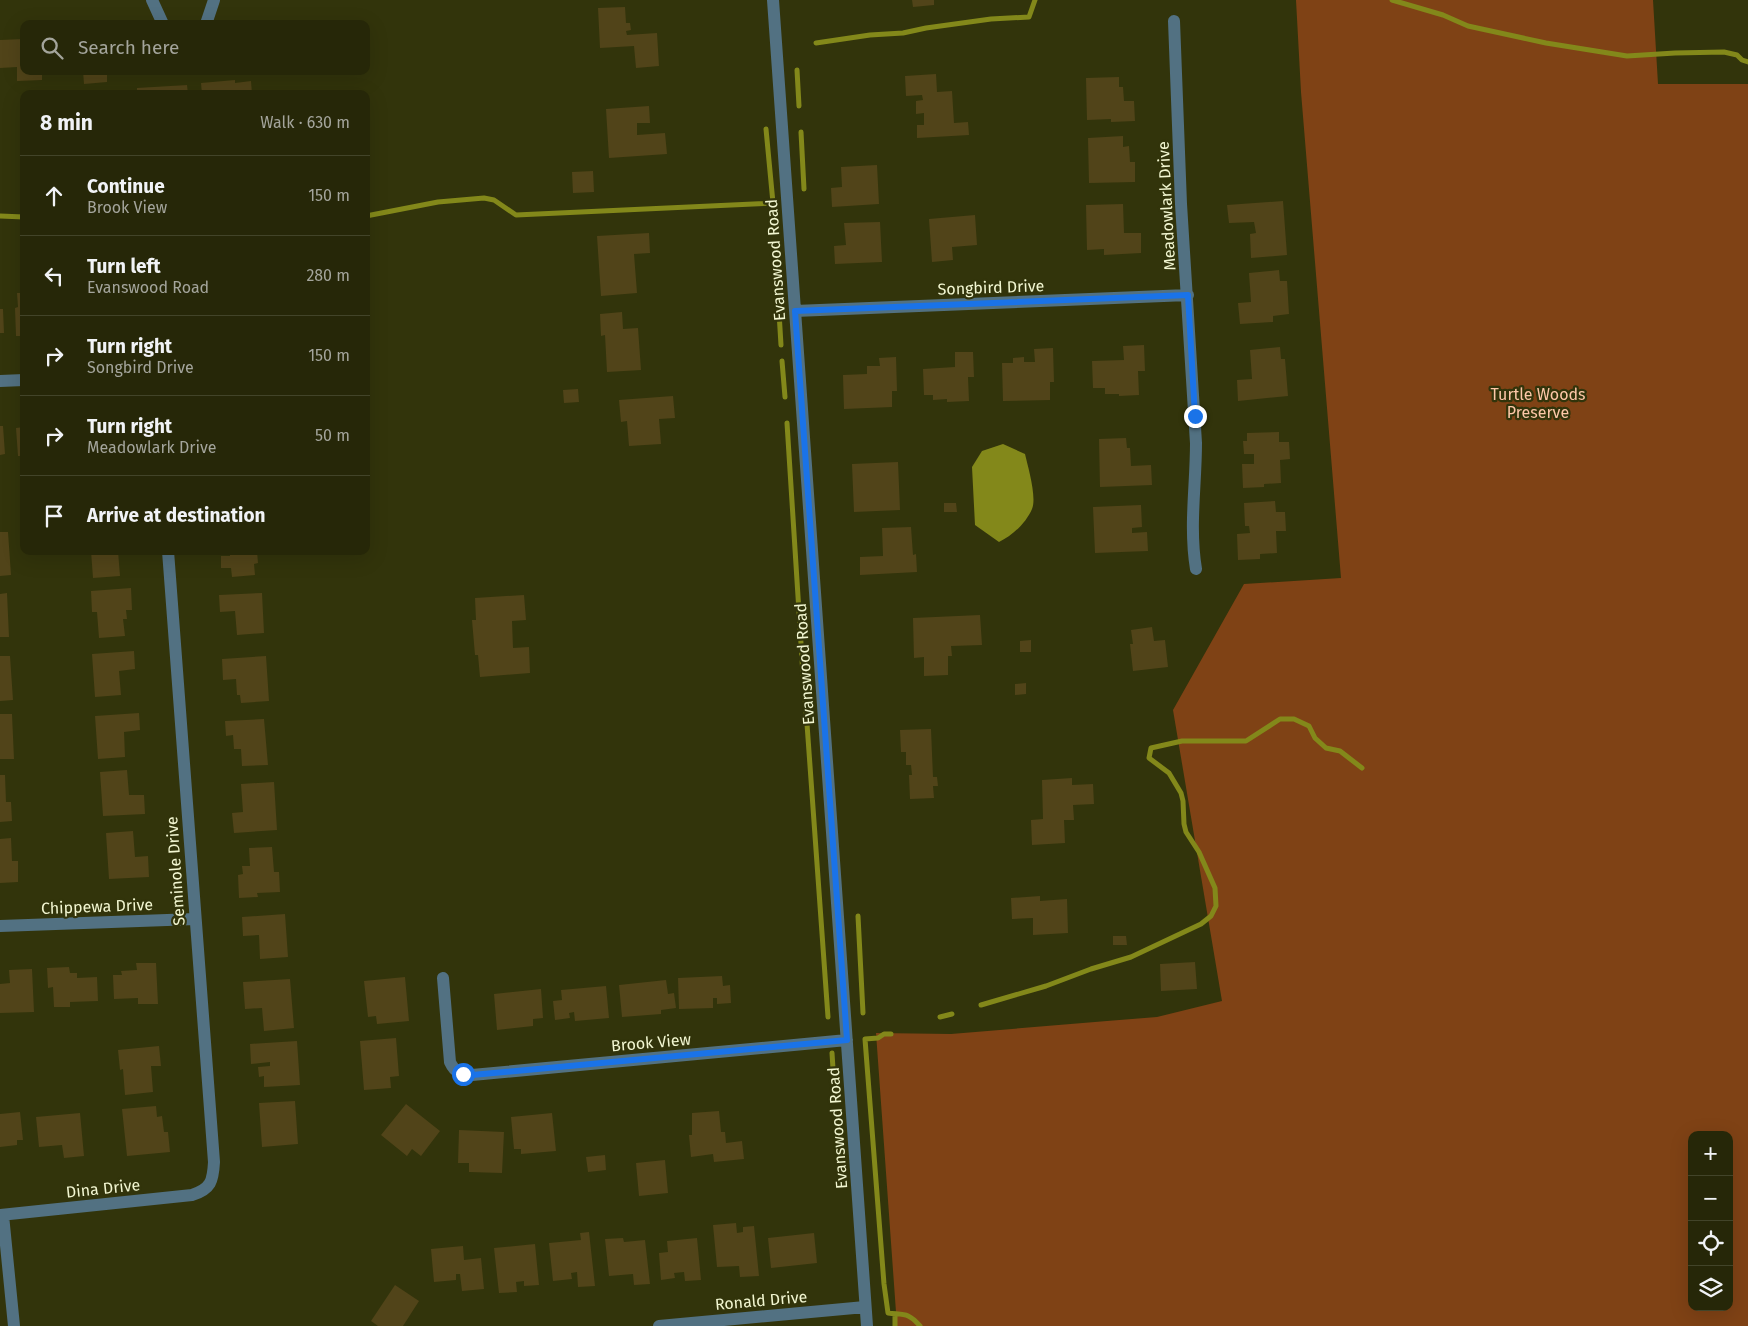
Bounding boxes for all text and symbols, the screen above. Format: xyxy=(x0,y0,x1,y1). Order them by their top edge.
search box xyxy=(20,20,370,75)
icon: search xyxy=(38,34,66,62)
text: Search here xyxy=(78,36,179,59)
text: 8 min xyxy=(40,110,93,136)
text: Walk · 630 m xyxy=(260,113,350,132)
street label: Meadowlark Drive xyxy=(1154,141,1179,271)
text: Continue xyxy=(87,175,165,198)
icon: ahead xyxy=(40,182,68,210)
text: 150 m xyxy=(308,186,350,205)
text: Brook View xyxy=(87,198,167,217)
street label: Evanswood Road xyxy=(762,198,789,322)
text: Turn left xyxy=(87,255,161,278)
icon: left xyxy=(40,262,68,290)
text: 280 m xyxy=(306,266,350,285)
street label: Songbird Drive xyxy=(937,276,1045,299)
text: Evanswood Road xyxy=(87,278,209,297)
text: Turn right xyxy=(87,335,172,358)
icon: right xyxy=(40,342,68,370)
text: 150 m xyxy=(308,346,350,365)
text: Songbird Drive xyxy=(87,358,194,377)
park label: Turtle Woods Preserve xyxy=(1490,385,1586,422)
route end xyxy=(1184,405,1207,428)
text: Turn right xyxy=(87,415,172,438)
icon: right xyxy=(40,422,68,450)
text: 50 m xyxy=(315,426,350,445)
text: Meadowlark Drive xyxy=(87,438,217,457)
icon: arrive xyxy=(40,502,68,530)
text: Arrive at destination xyxy=(87,504,266,527)
street label: Evanswood Road xyxy=(791,602,818,726)
street label: Seminole Drive xyxy=(162,816,189,926)
street label: Chippewa Drive xyxy=(41,895,153,918)
street label: Brook View xyxy=(610,1029,692,1055)
route start xyxy=(452,1063,475,1086)
street label: Evanswood Road xyxy=(824,1066,851,1190)
map controls xyxy=(1688,1131,1733,1311)
button: + xyxy=(1688,1131,1733,1176)
street label: Dina Drive xyxy=(65,1175,141,1202)
button: − xyxy=(1688,1176,1733,1221)
button: locate xyxy=(1688,1221,1733,1266)
button: layers xyxy=(1688,1266,1733,1311)
street label: Ronald Drive xyxy=(714,1287,808,1314)

